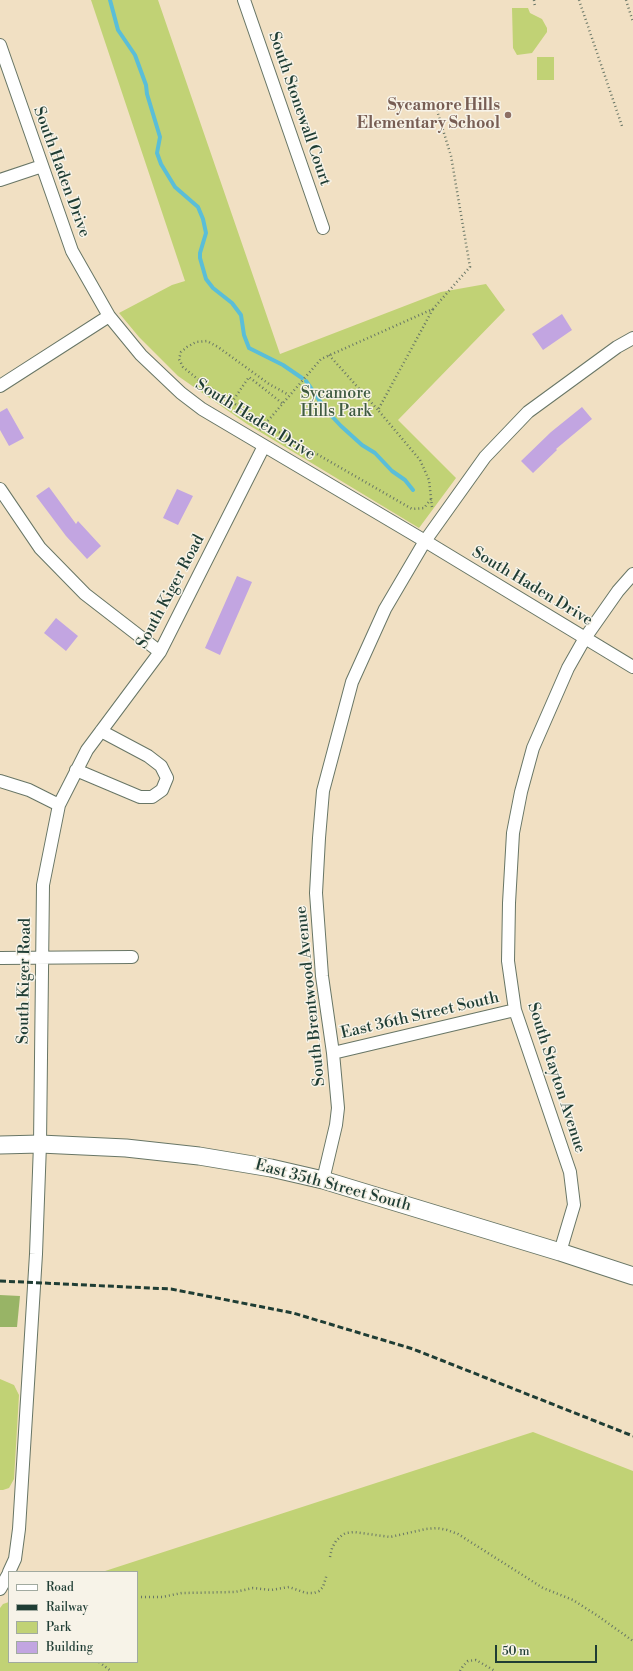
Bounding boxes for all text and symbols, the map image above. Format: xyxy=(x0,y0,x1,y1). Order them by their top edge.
street label: South Stonewall Court xyxy=(264,30,334,188)
place label: Sycamore Hills Elementary School xyxy=(357,96,500,134)
street label: South Haden Drive xyxy=(28,104,94,240)
marker: Sycamore Hills Elementary School xyxy=(503,110,513,120)
street label: South Haden Drive xyxy=(192,375,318,465)
park label: Sycamore Hills Park xyxy=(300,384,372,422)
street label: South Kiger Road xyxy=(133,532,209,652)
street label: South Haden Drive xyxy=(468,543,596,631)
street label: South Brentwood Avenue xyxy=(292,905,330,1087)
street label: South Kiger Road xyxy=(14,918,36,1044)
street label: East 36th Street South xyxy=(339,988,501,1044)
street label: South Stayton Avenue xyxy=(523,1000,589,1156)
street label: East 35th Street South xyxy=(253,1156,413,1216)
legend xyxy=(8,1571,138,1663)
text: Road xyxy=(46,1580,74,1595)
text: Railway xyxy=(46,1600,88,1615)
text: Park xyxy=(46,1620,71,1635)
scale bar xyxy=(497,1637,599,1663)
text: Building xyxy=(46,1640,93,1655)
text: 50 m xyxy=(502,1644,530,1659)

